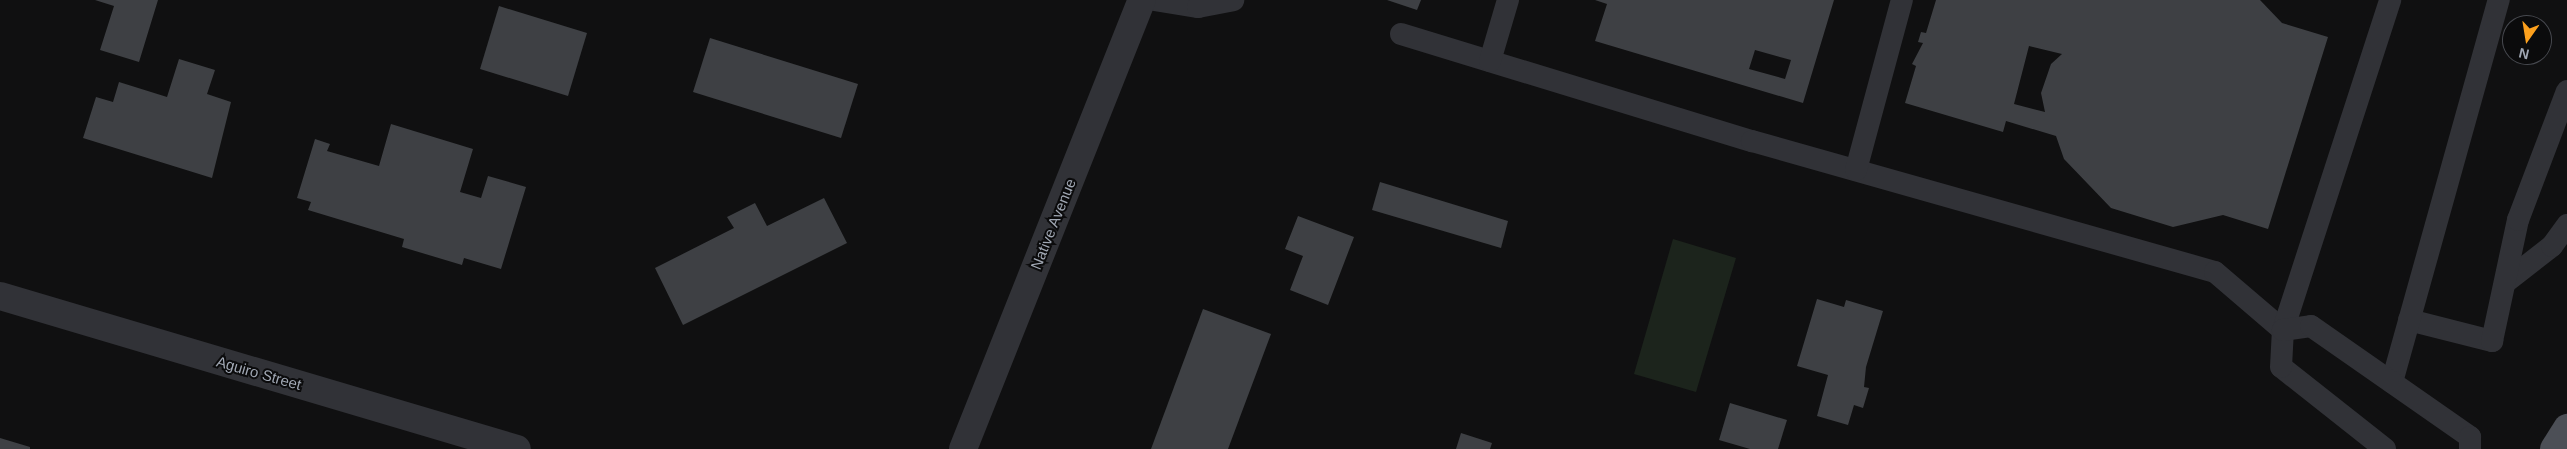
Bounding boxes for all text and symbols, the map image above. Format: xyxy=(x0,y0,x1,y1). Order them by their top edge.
north arrow xyxy=(2502,15,2552,65)
text: N xyxy=(2517,45,2531,63)
street label: Native Avenue xyxy=(1026,176,1080,272)
street label: Aguiro Street xyxy=(214,352,304,394)

